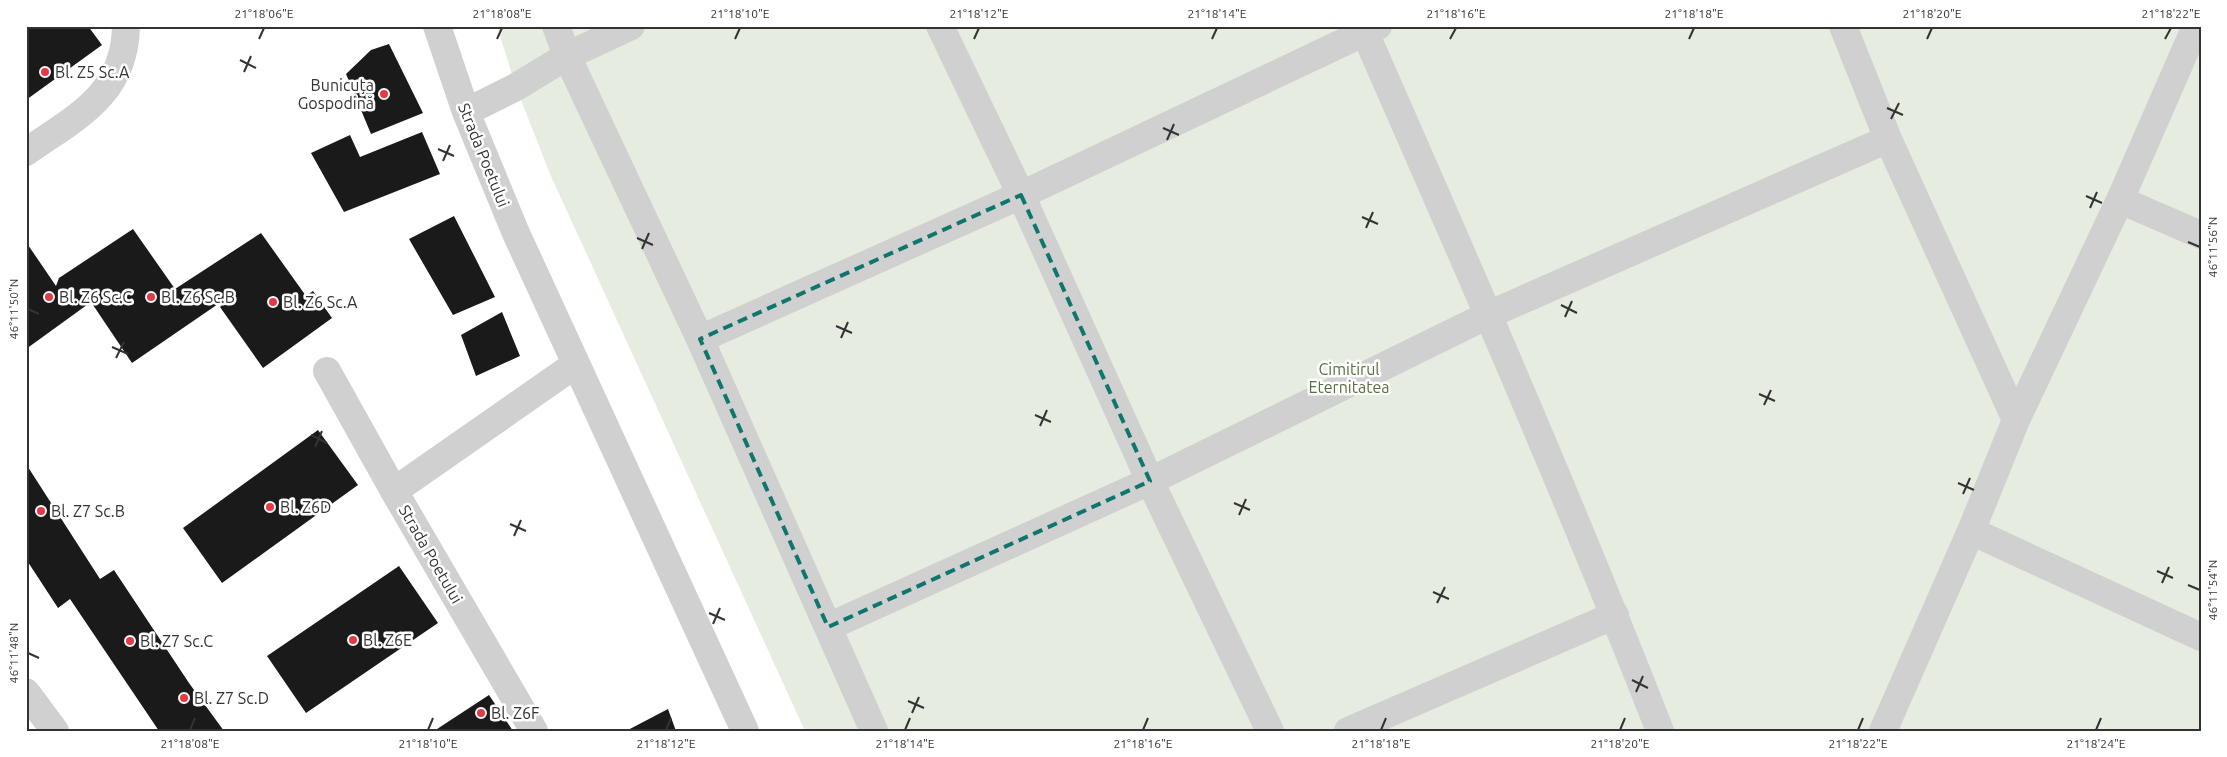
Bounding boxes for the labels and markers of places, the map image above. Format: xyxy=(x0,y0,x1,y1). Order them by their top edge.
place label: Bl. Z5 Sc.A xyxy=(55,63,130,81)
marker: Bl. Z5 Sc.A xyxy=(39,66,51,78)
place label: Bunicuța Gospodină xyxy=(298,76,374,112)
marker: Bunicuța Gospodină xyxy=(378,88,390,100)
place label: Bl. Z6 Sc.C xyxy=(59,288,132,306)
place label: Bl. Z6 Sc.B xyxy=(161,288,235,306)
marker: Bl. Z6 Sc.C xyxy=(43,291,55,303)
marker: Bl. Z6 Sc.B xyxy=(145,291,157,303)
place label: Bl. Z6 Sc.A xyxy=(283,293,358,311)
marker: Bl. Z6 Sc.A xyxy=(267,296,279,308)
place label: Bl. Z6D xyxy=(280,498,331,516)
marker: Bl. Z6D xyxy=(264,501,276,513)
place label: Bl. Z7 Sc.B xyxy=(51,502,125,520)
marker: Bl. Z7 Sc.B xyxy=(35,505,47,517)
place label: Bl. Z6E xyxy=(363,631,412,649)
place label: Bl. Z7 Sc.C xyxy=(140,632,213,650)
marker: Bl. Z6E xyxy=(347,634,359,646)
marker: Bl. Z7 Sc.C xyxy=(124,635,136,647)
place label: Bl. Z7 Sc.D xyxy=(194,689,269,707)
marker: Bl. Z7 Sc.D xyxy=(178,692,190,704)
place label: Bl. Z6F xyxy=(491,704,540,722)
marker: Bl. Z6F xyxy=(475,707,487,719)

